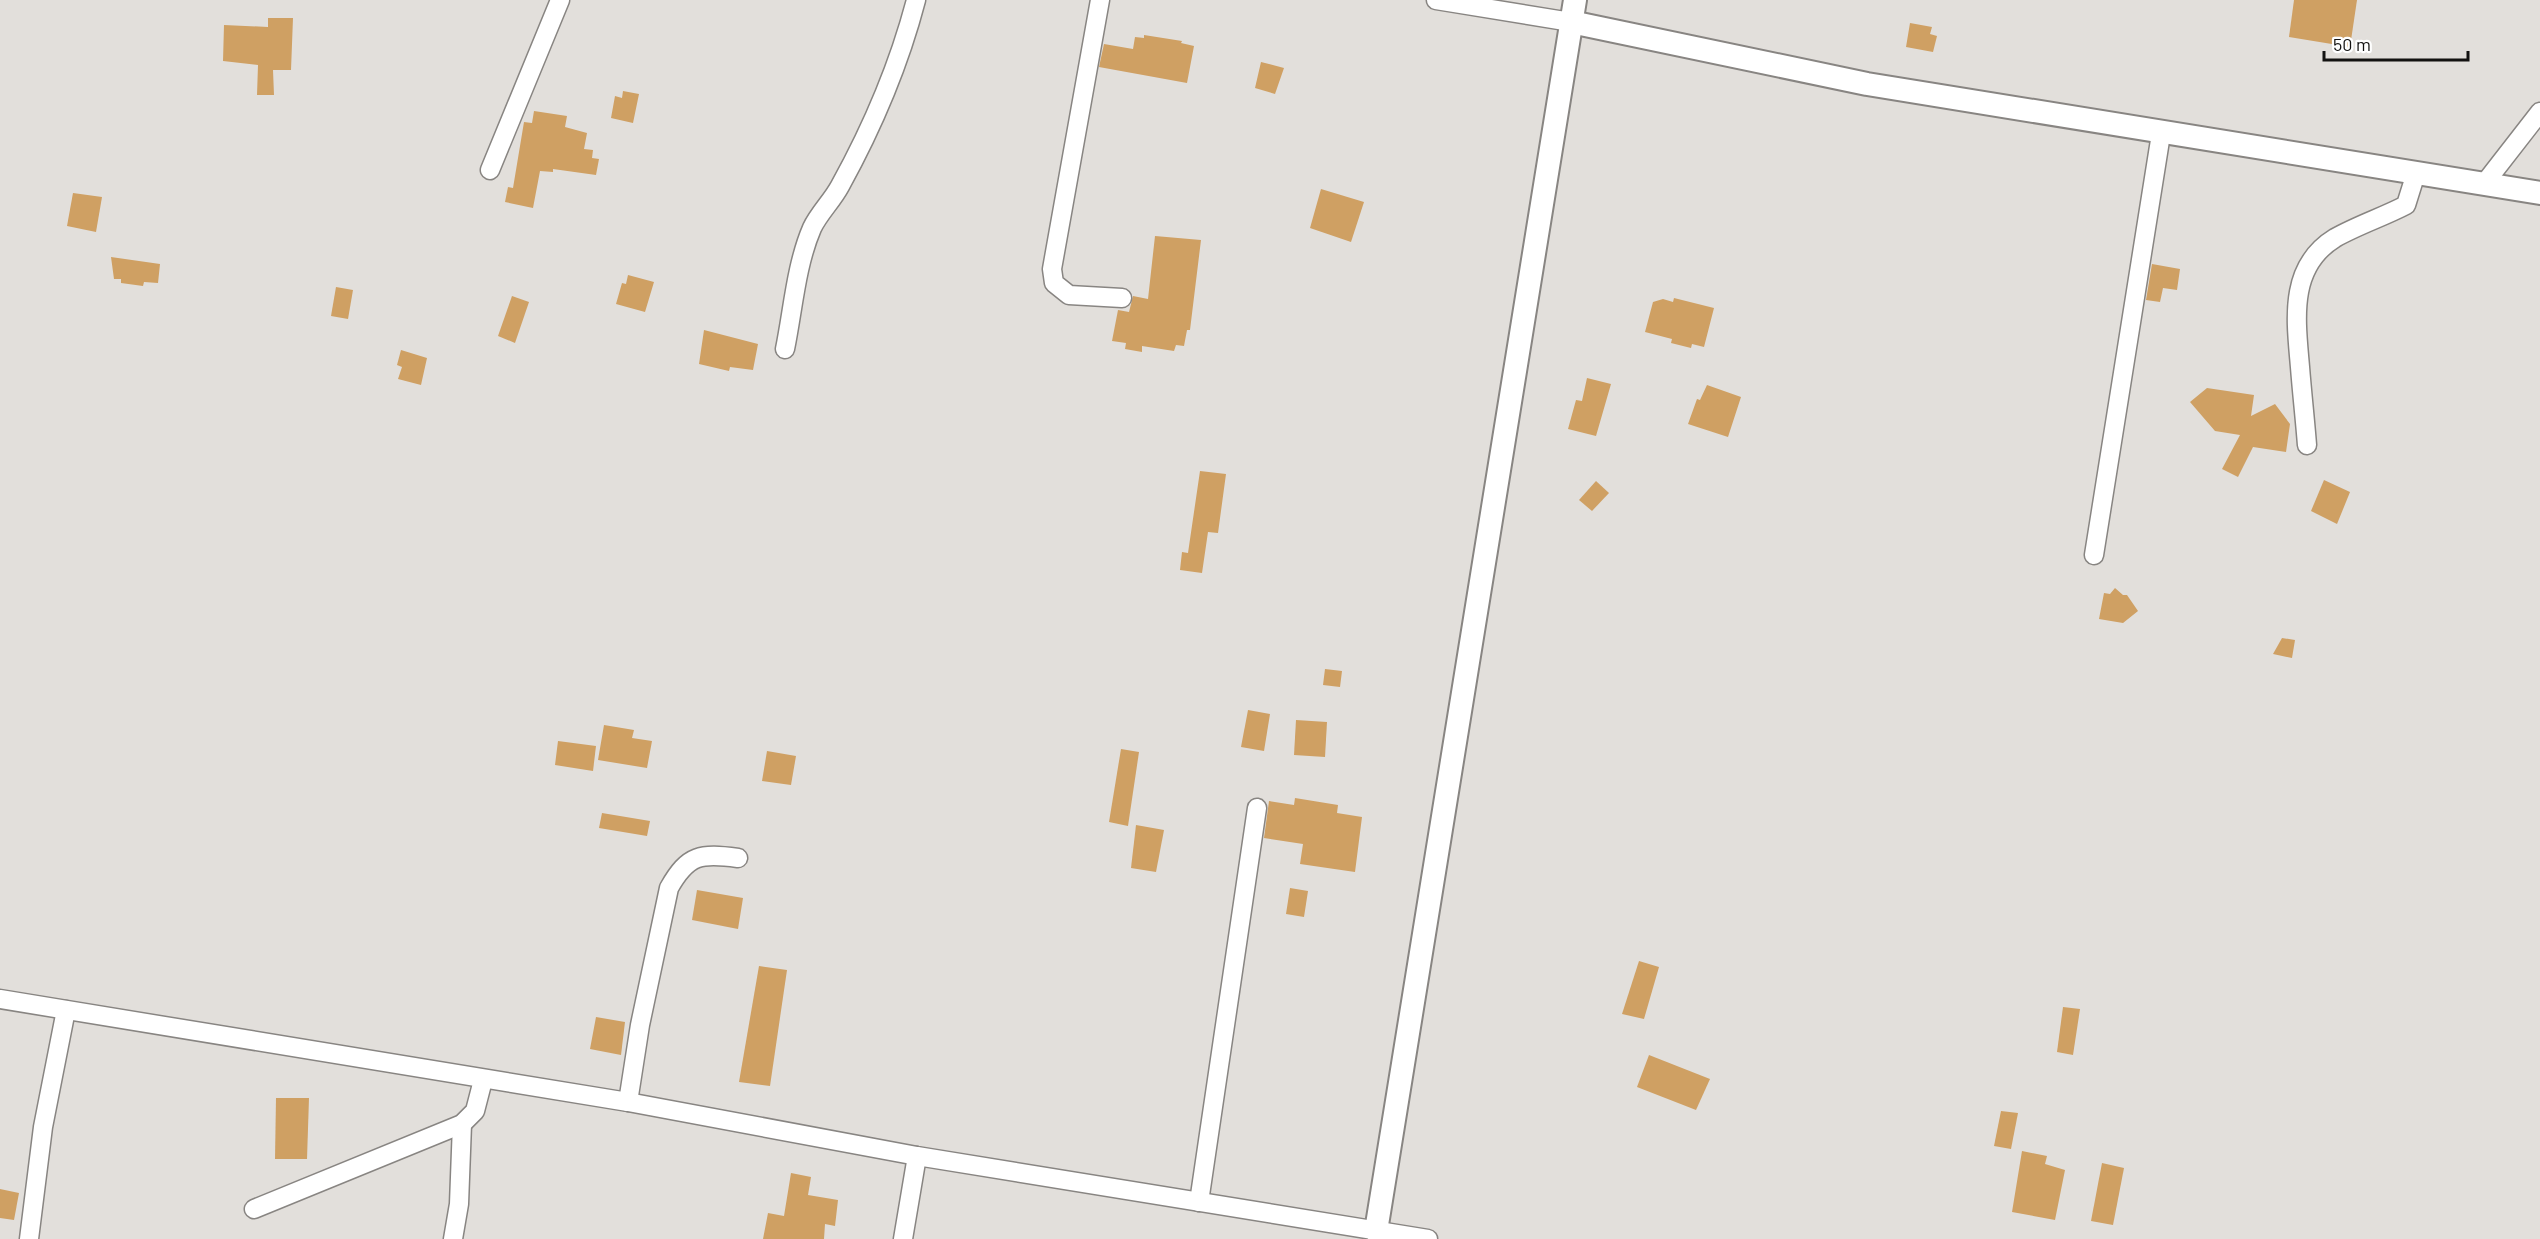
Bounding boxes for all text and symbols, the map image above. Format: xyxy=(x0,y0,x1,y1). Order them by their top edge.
scale bar xyxy=(2324,24,2468,62)
text: 50 m xyxy=(2333,33,2371,55)

